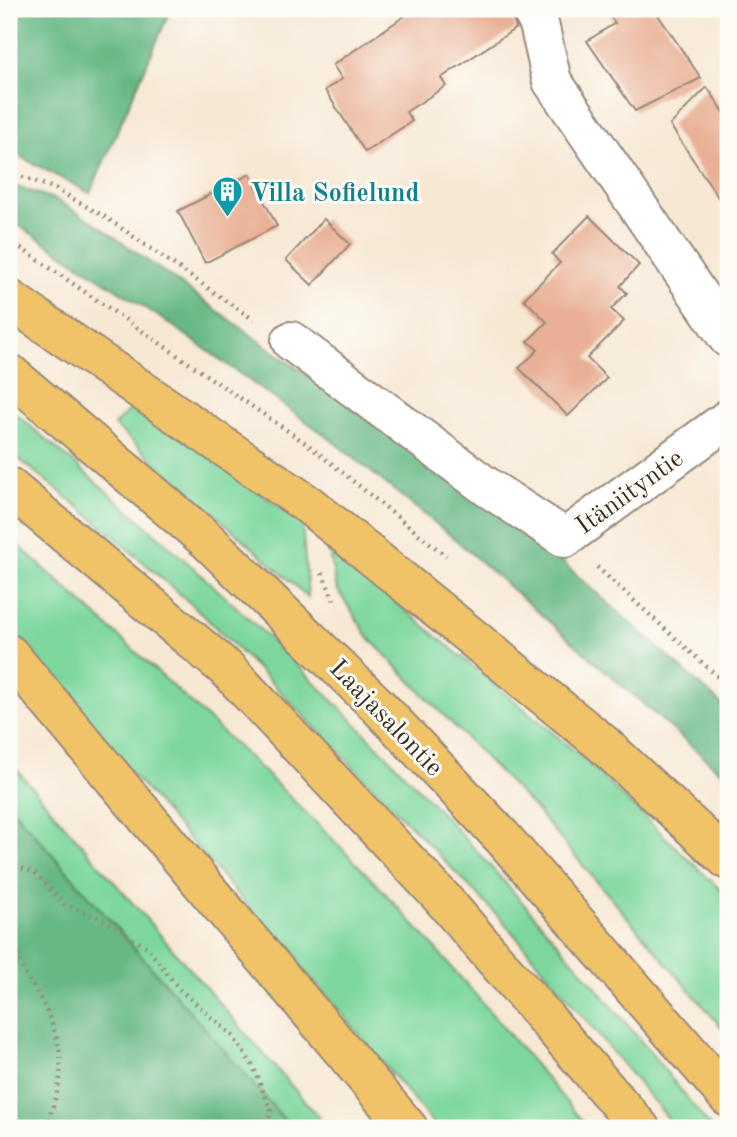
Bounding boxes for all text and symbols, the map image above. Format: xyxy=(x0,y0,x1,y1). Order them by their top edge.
building icon: Villa Sofielund xyxy=(210,175,244,219)
place label: Villa Sofielund xyxy=(250,181,419,207)
street label: Itäniityntie xyxy=(572,445,688,540)
street label: Laajasalontie xyxy=(324,655,447,782)

